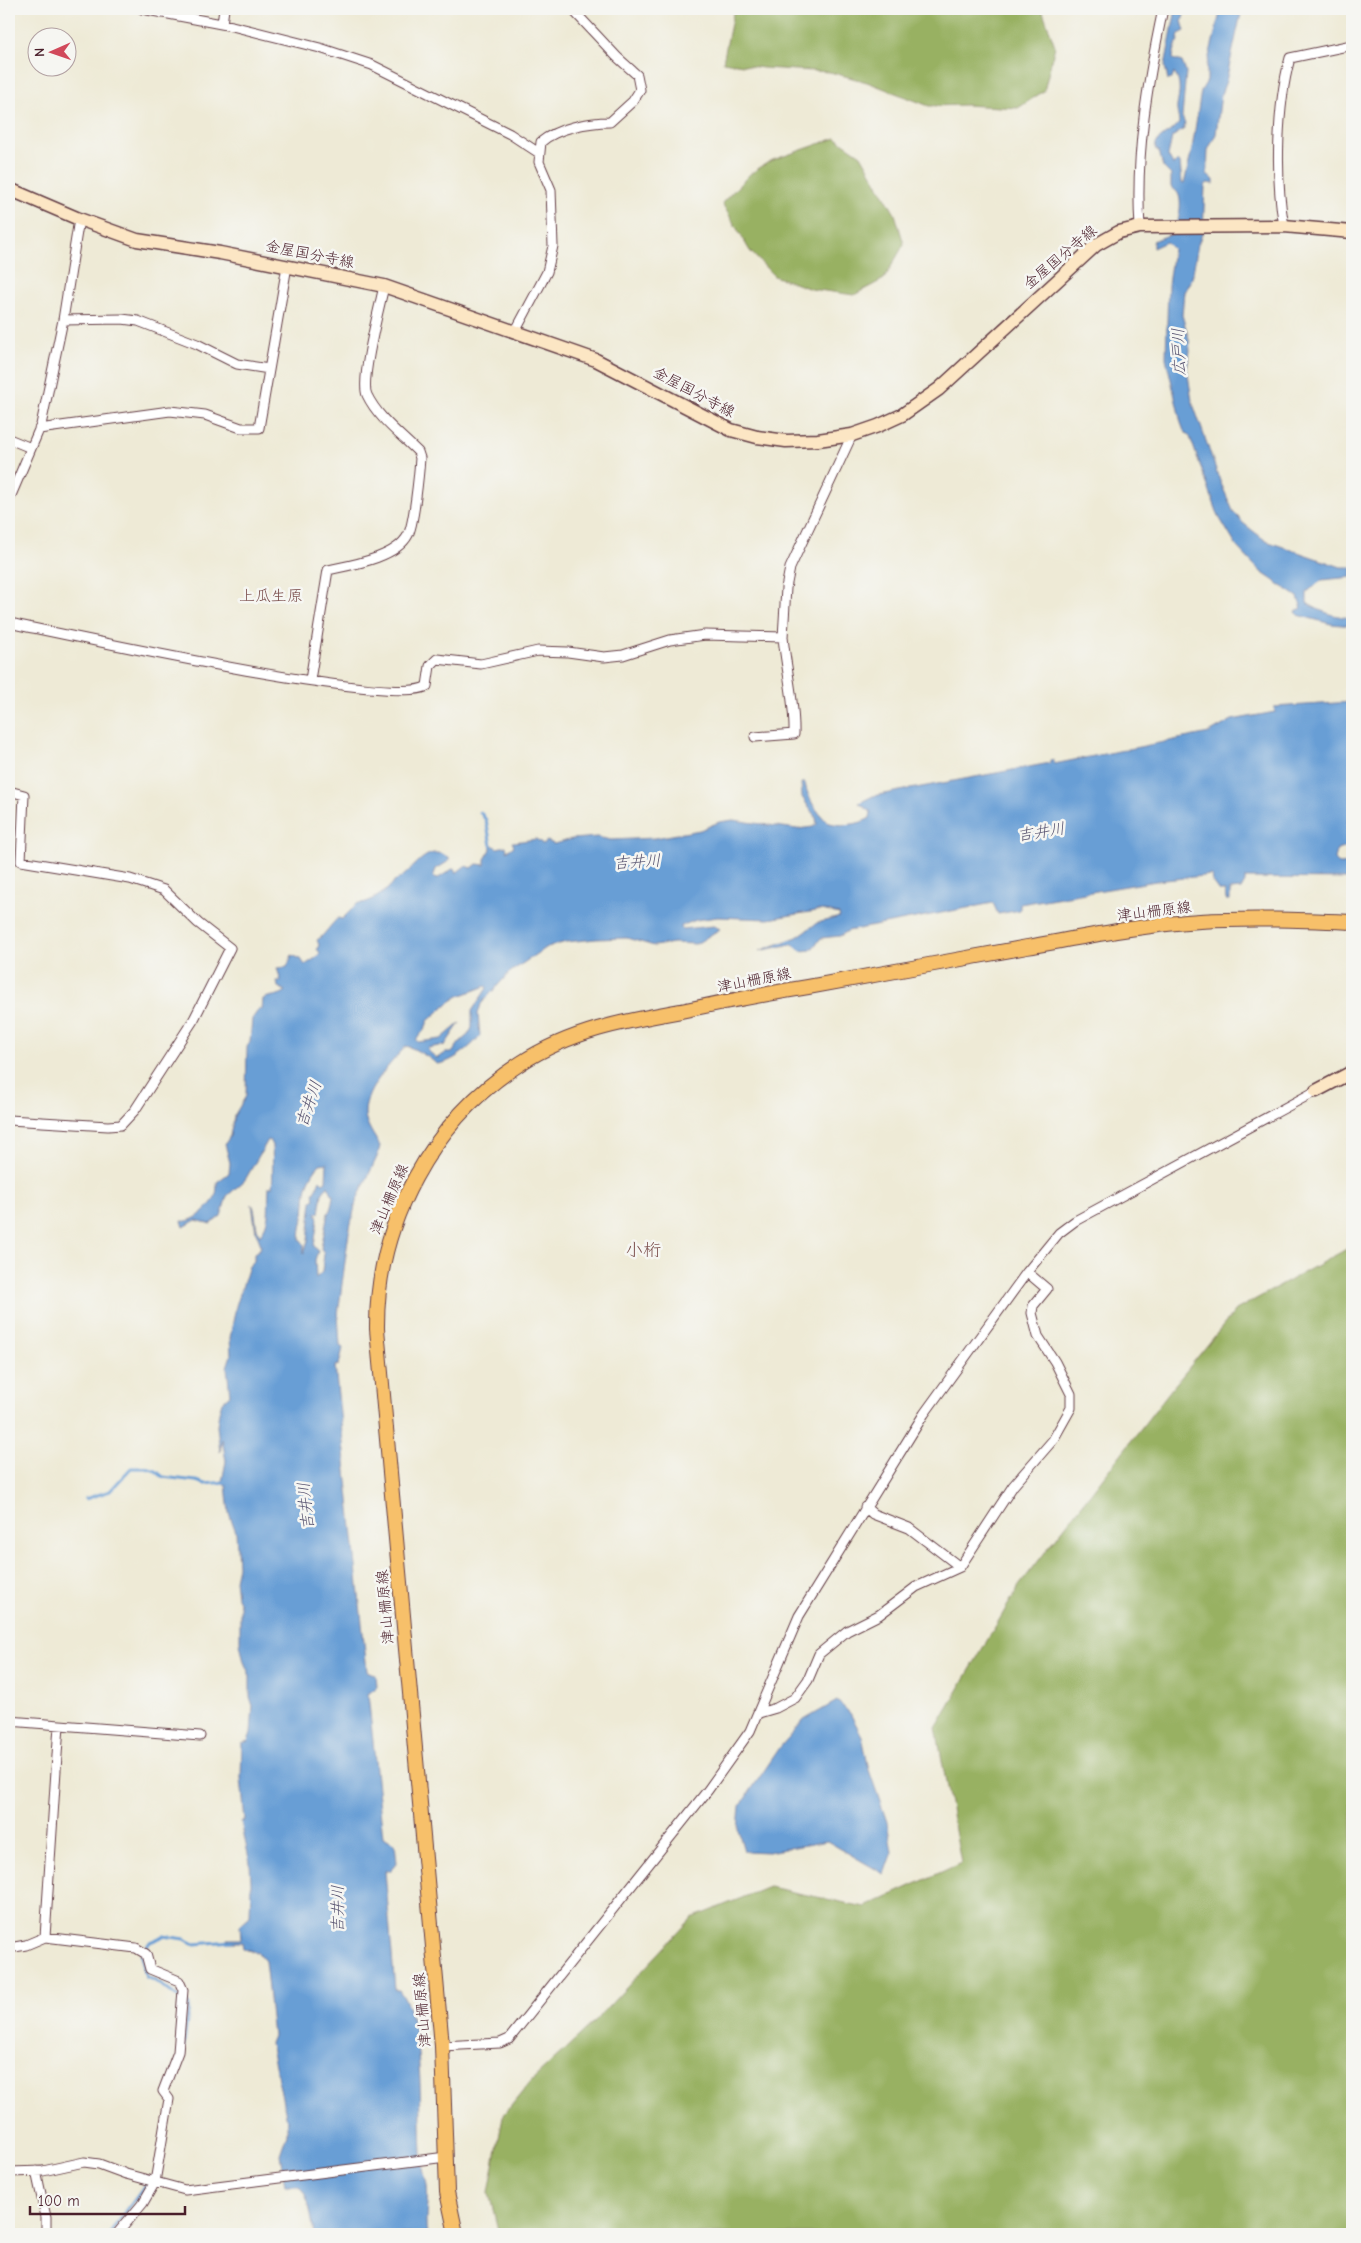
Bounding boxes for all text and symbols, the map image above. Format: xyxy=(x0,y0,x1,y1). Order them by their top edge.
north arrow xyxy=(28,28,78,78)
text: N xyxy=(31,48,48,57)
street label: 金屋国分寺線 xyxy=(1020,221,1100,293)
street label: 金屋国分寺線 xyxy=(264,237,356,271)
water label: 広戸川 xyxy=(1169,328,1189,376)
street label: 金屋国分寺線 xyxy=(650,363,738,421)
district label: 上瓜生原 xyxy=(239,587,303,605)
water label: 吉井川 xyxy=(1016,819,1066,845)
water label: 吉井川 xyxy=(612,851,662,873)
street label: 津山柵原線 xyxy=(1116,897,1192,925)
street label: 津山柵原線 xyxy=(715,964,793,996)
water label: 吉井川 xyxy=(293,1078,325,1130)
street label: 津山柵原線 xyxy=(366,1161,412,1237)
district label: 小桁 xyxy=(625,1240,661,1261)
water label: 吉井川 xyxy=(295,1481,317,1531)
street label: 津山柵原線 xyxy=(373,1569,397,1645)
water label: 吉井川 xyxy=(329,1885,347,1933)
street label: 津山柵原線 xyxy=(410,1972,434,2048)
scale bar xyxy=(30,2183,185,2215)
text: 100 m xyxy=(38,2192,80,2210)

